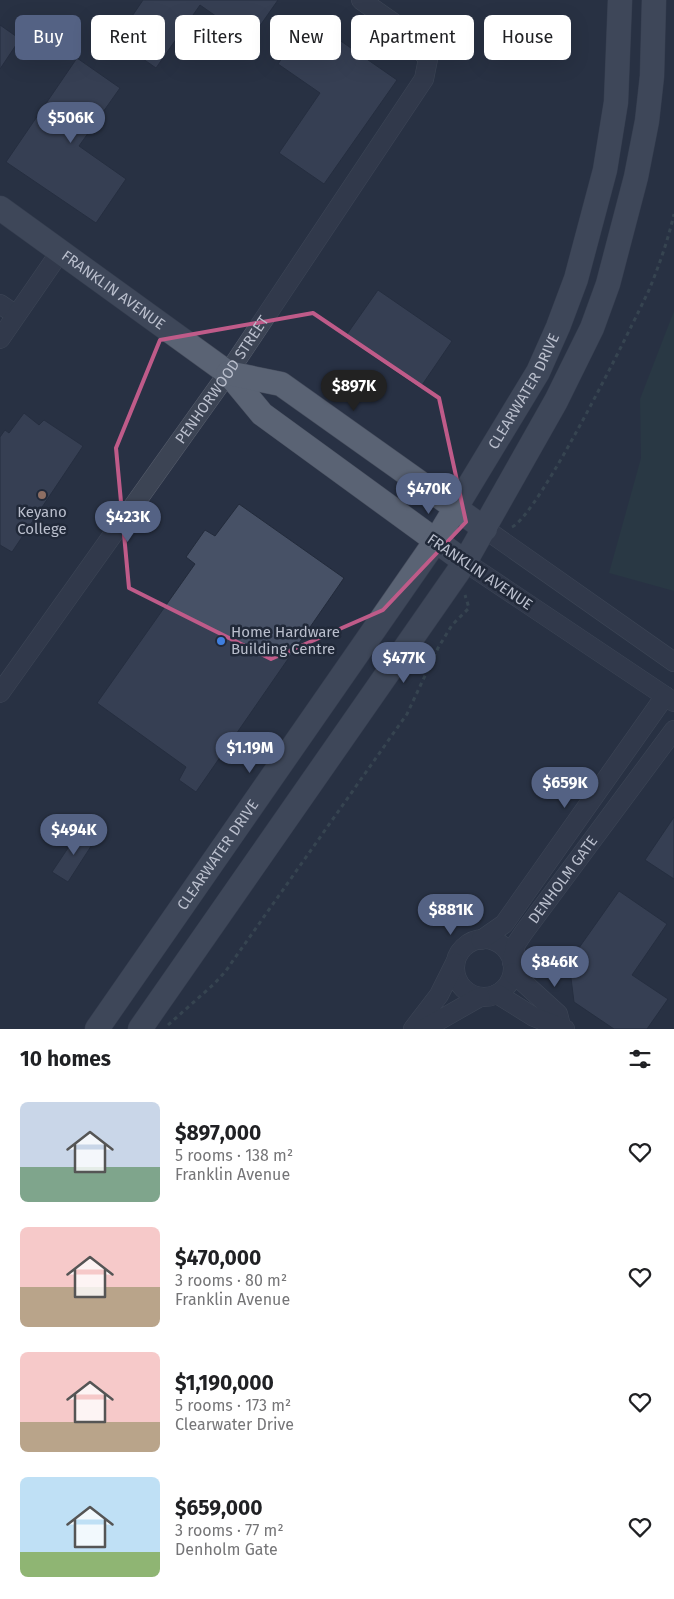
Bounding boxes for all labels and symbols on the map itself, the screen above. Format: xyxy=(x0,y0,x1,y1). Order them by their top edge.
pin: $506K xyxy=(36,102,106,144)
street label: FRANKLIN AVENUE xyxy=(58,247,169,334)
street label: PENHORWOOD STREET xyxy=(171,312,273,447)
street label: CLEARWATER DRIVE xyxy=(484,330,563,453)
pin: $897K xyxy=(319,370,389,412)
pin: $470K xyxy=(394,472,464,515)
marker: Keyano College xyxy=(36,489,48,501)
pin: $423K xyxy=(93,500,163,543)
place label: Keyano College xyxy=(17,503,67,538)
street label: FRANKLIN AVENUE xyxy=(424,530,536,614)
place label: Home Hardware Building Centre xyxy=(231,623,340,658)
marker: Home Hardware Building Centre xyxy=(215,635,227,647)
pin: $477K xyxy=(369,642,439,684)
pin: $1.19M xyxy=(209,732,291,774)
pin: $659K xyxy=(530,766,600,809)
street label: CLEARWATER DRIVE xyxy=(173,796,262,913)
pin: $494K xyxy=(39,814,109,856)
street label: DENHOLM GATE xyxy=(524,832,601,927)
pin: $881K xyxy=(416,894,486,936)
pin: $846K xyxy=(520,946,590,988)

